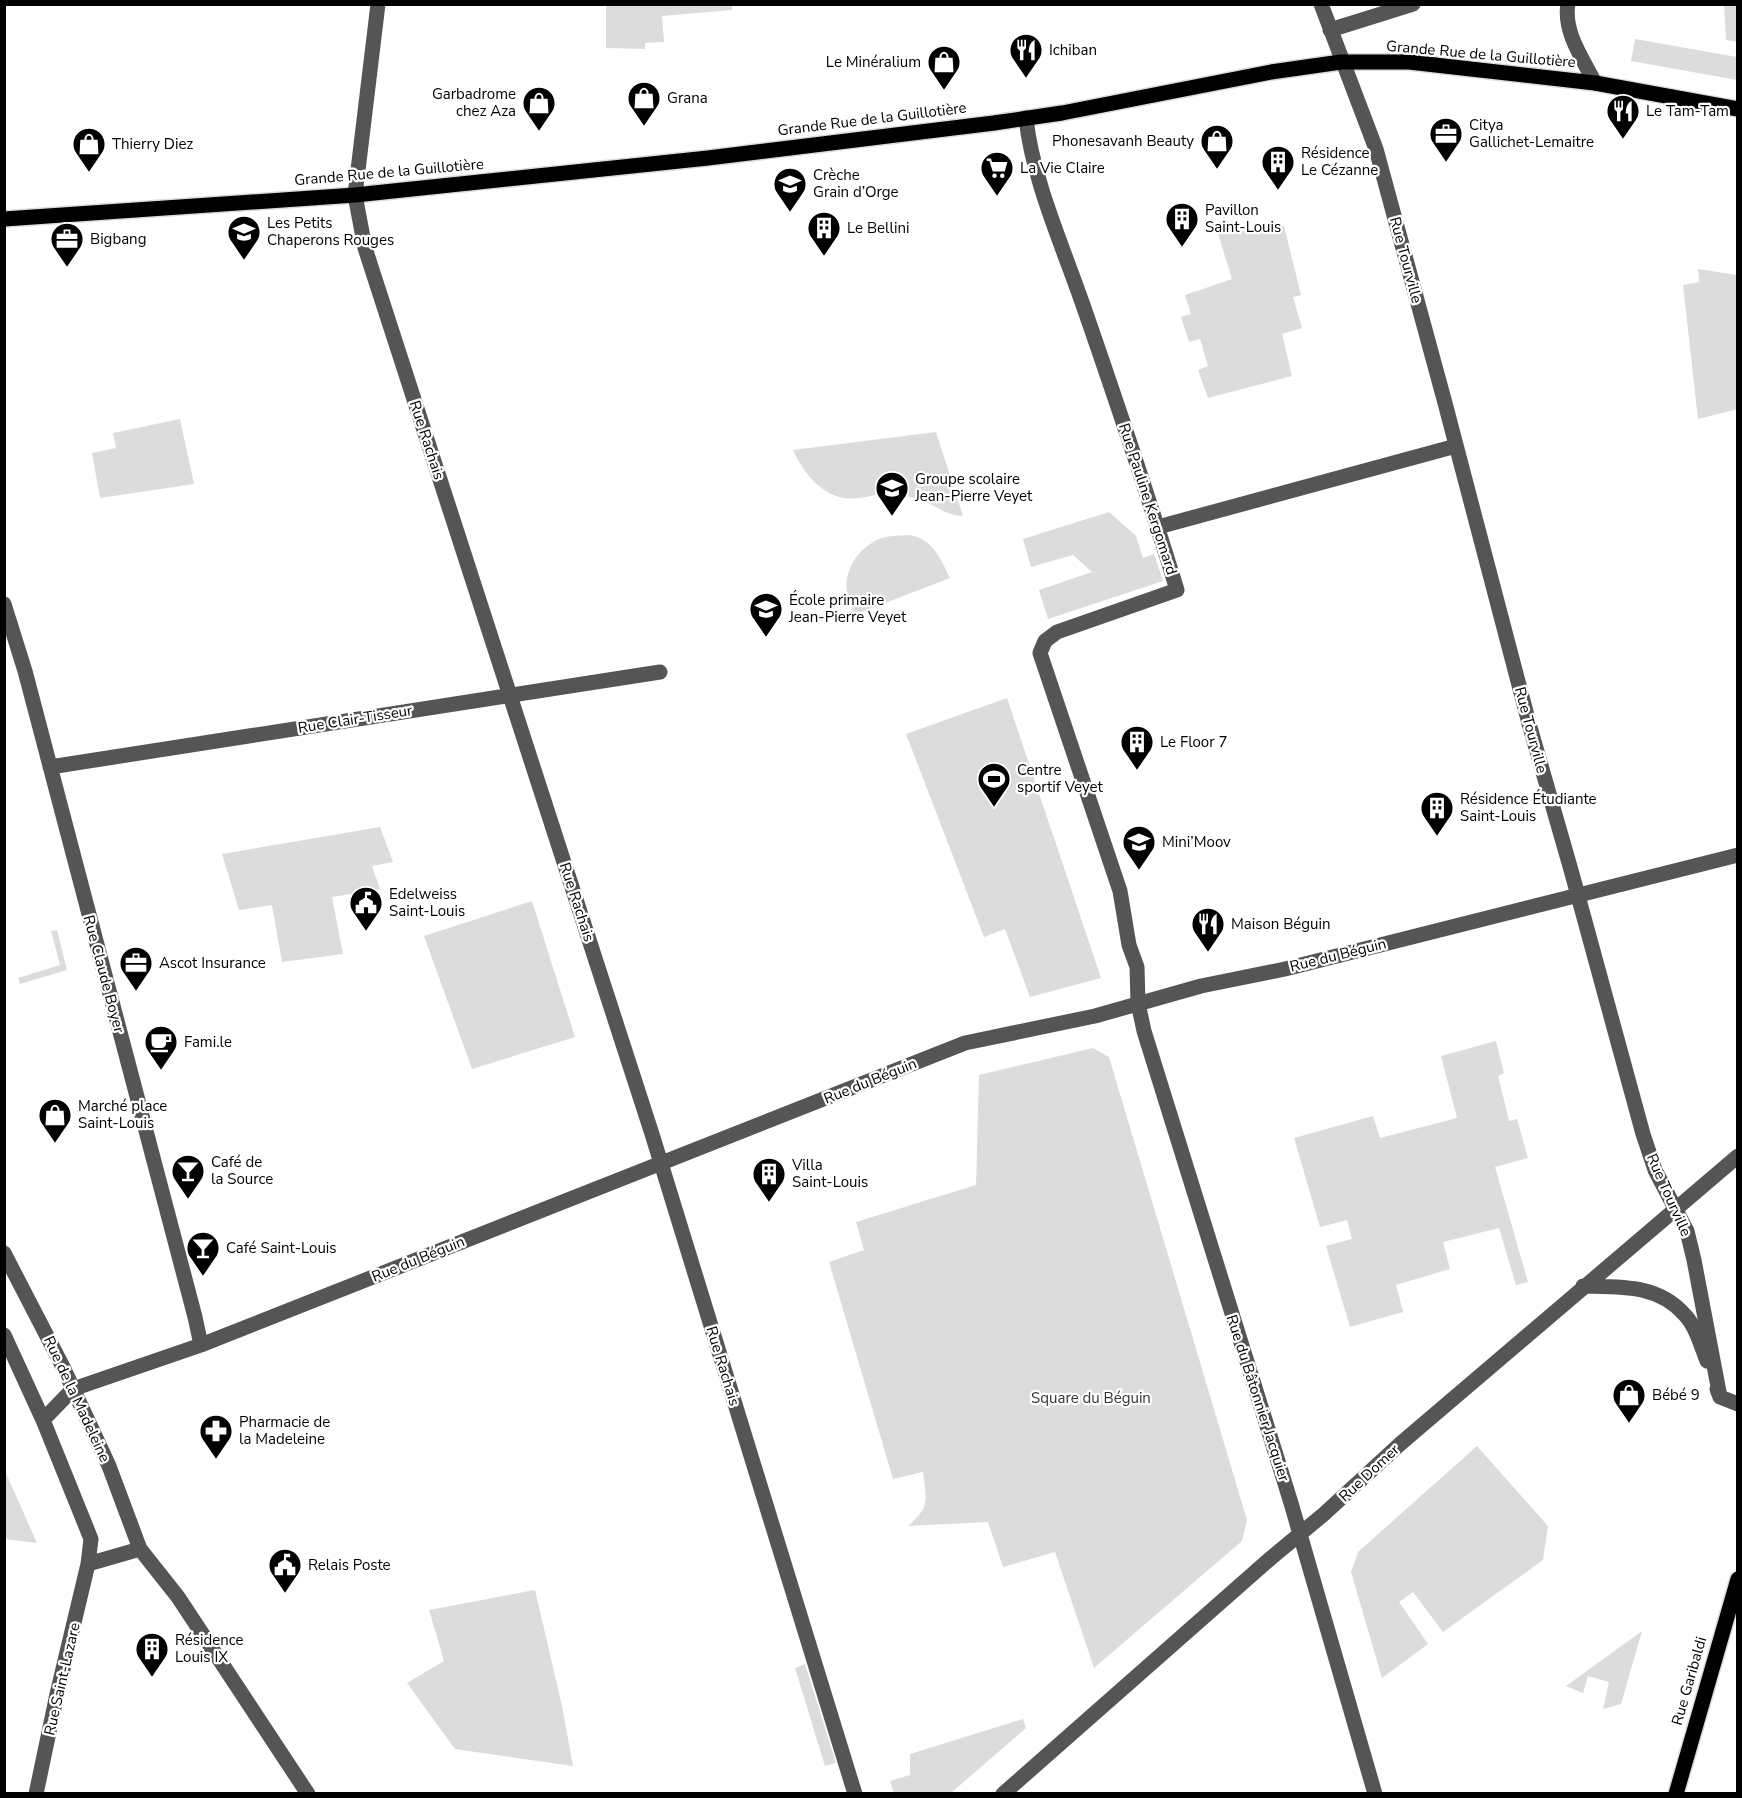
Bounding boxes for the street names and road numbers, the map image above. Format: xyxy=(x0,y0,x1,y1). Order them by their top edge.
street label: Grande Rue de la Guillotière xyxy=(1385,36,1577,72)
street label: Grande Rue de la Guillotière xyxy=(776,97,968,141)
street label: Grande Rue de la Guillotière xyxy=(293,154,485,190)
street label: Rue Tourville xyxy=(1385,215,1427,305)
street label: Rue Rachais xyxy=(405,398,449,482)
street label: Rue Pauline Kergomard xyxy=(1114,421,1182,577)
street label: Rue Tourville xyxy=(1510,685,1552,775)
street label: Rue Clair-Tisseur xyxy=(296,700,414,738)
street label: Rue Rachais xyxy=(555,860,599,944)
street label: Rue Claude Boyer xyxy=(79,913,129,1036)
street label: Rue du Béguin xyxy=(1288,933,1388,977)
street label: Rue du Béguin xyxy=(821,1053,919,1109)
street label: Rue Tourville xyxy=(1642,1150,1696,1240)
street label: Rue du Béguin xyxy=(369,1231,467,1287)
street label: Rue du Bâtonnier Jacquier xyxy=(1222,1312,1295,1485)
street label: Rue Rachais xyxy=(701,1324,745,1408)
street label: Rue de la Madeleine xyxy=(39,1333,115,1465)
street label: Rue Domer xyxy=(1334,1439,1404,1506)
street label: Rue Saint-Lazare xyxy=(39,1621,85,1737)
street label: Rue Garibaldi xyxy=(1667,1634,1711,1728)

